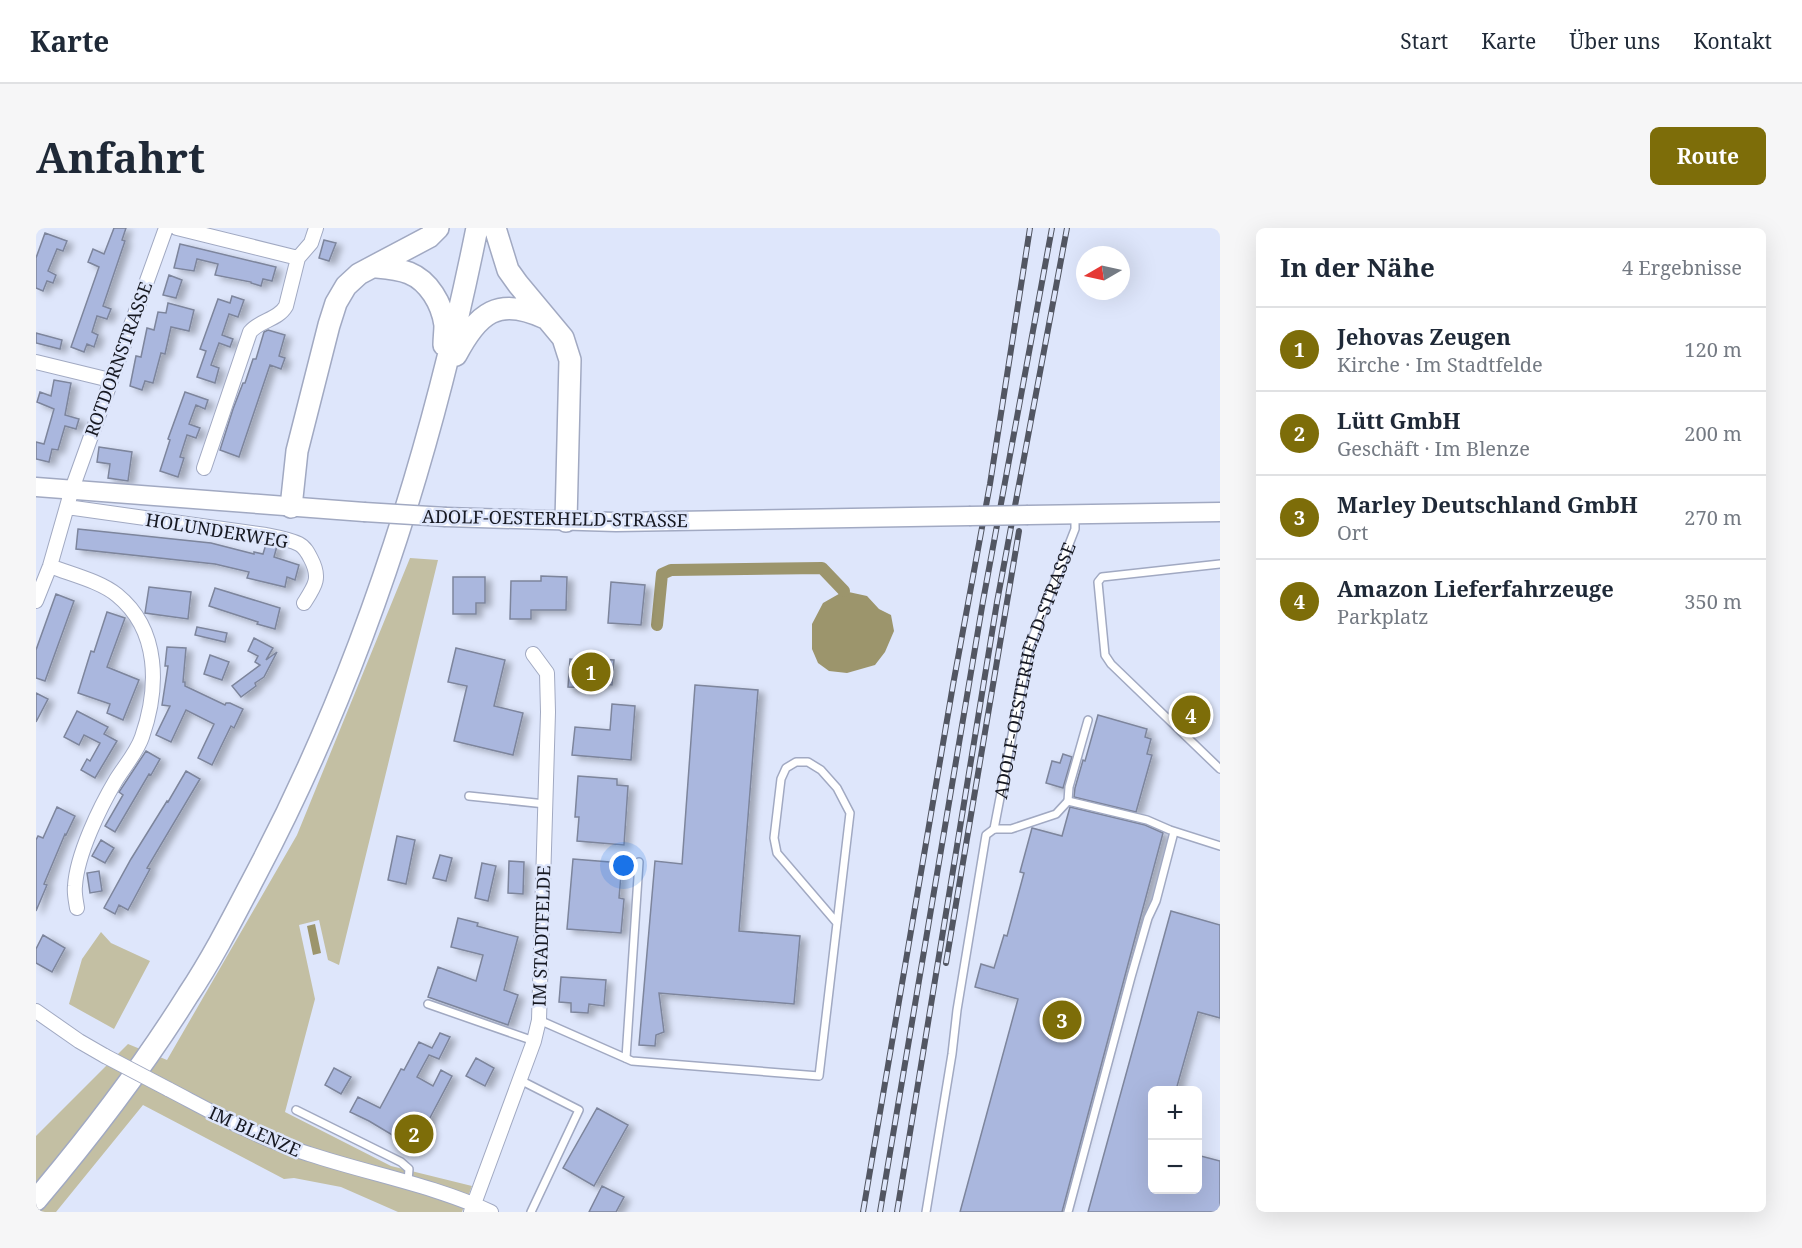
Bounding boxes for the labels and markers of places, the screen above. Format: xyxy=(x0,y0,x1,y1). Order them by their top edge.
pin: 1 xyxy=(572,650,610,694)
pin: 4 xyxy=(1172,692,1210,738)
pin: 3 xyxy=(1042,998,1082,1042)
pin: 2 xyxy=(394,1112,434,1156)

